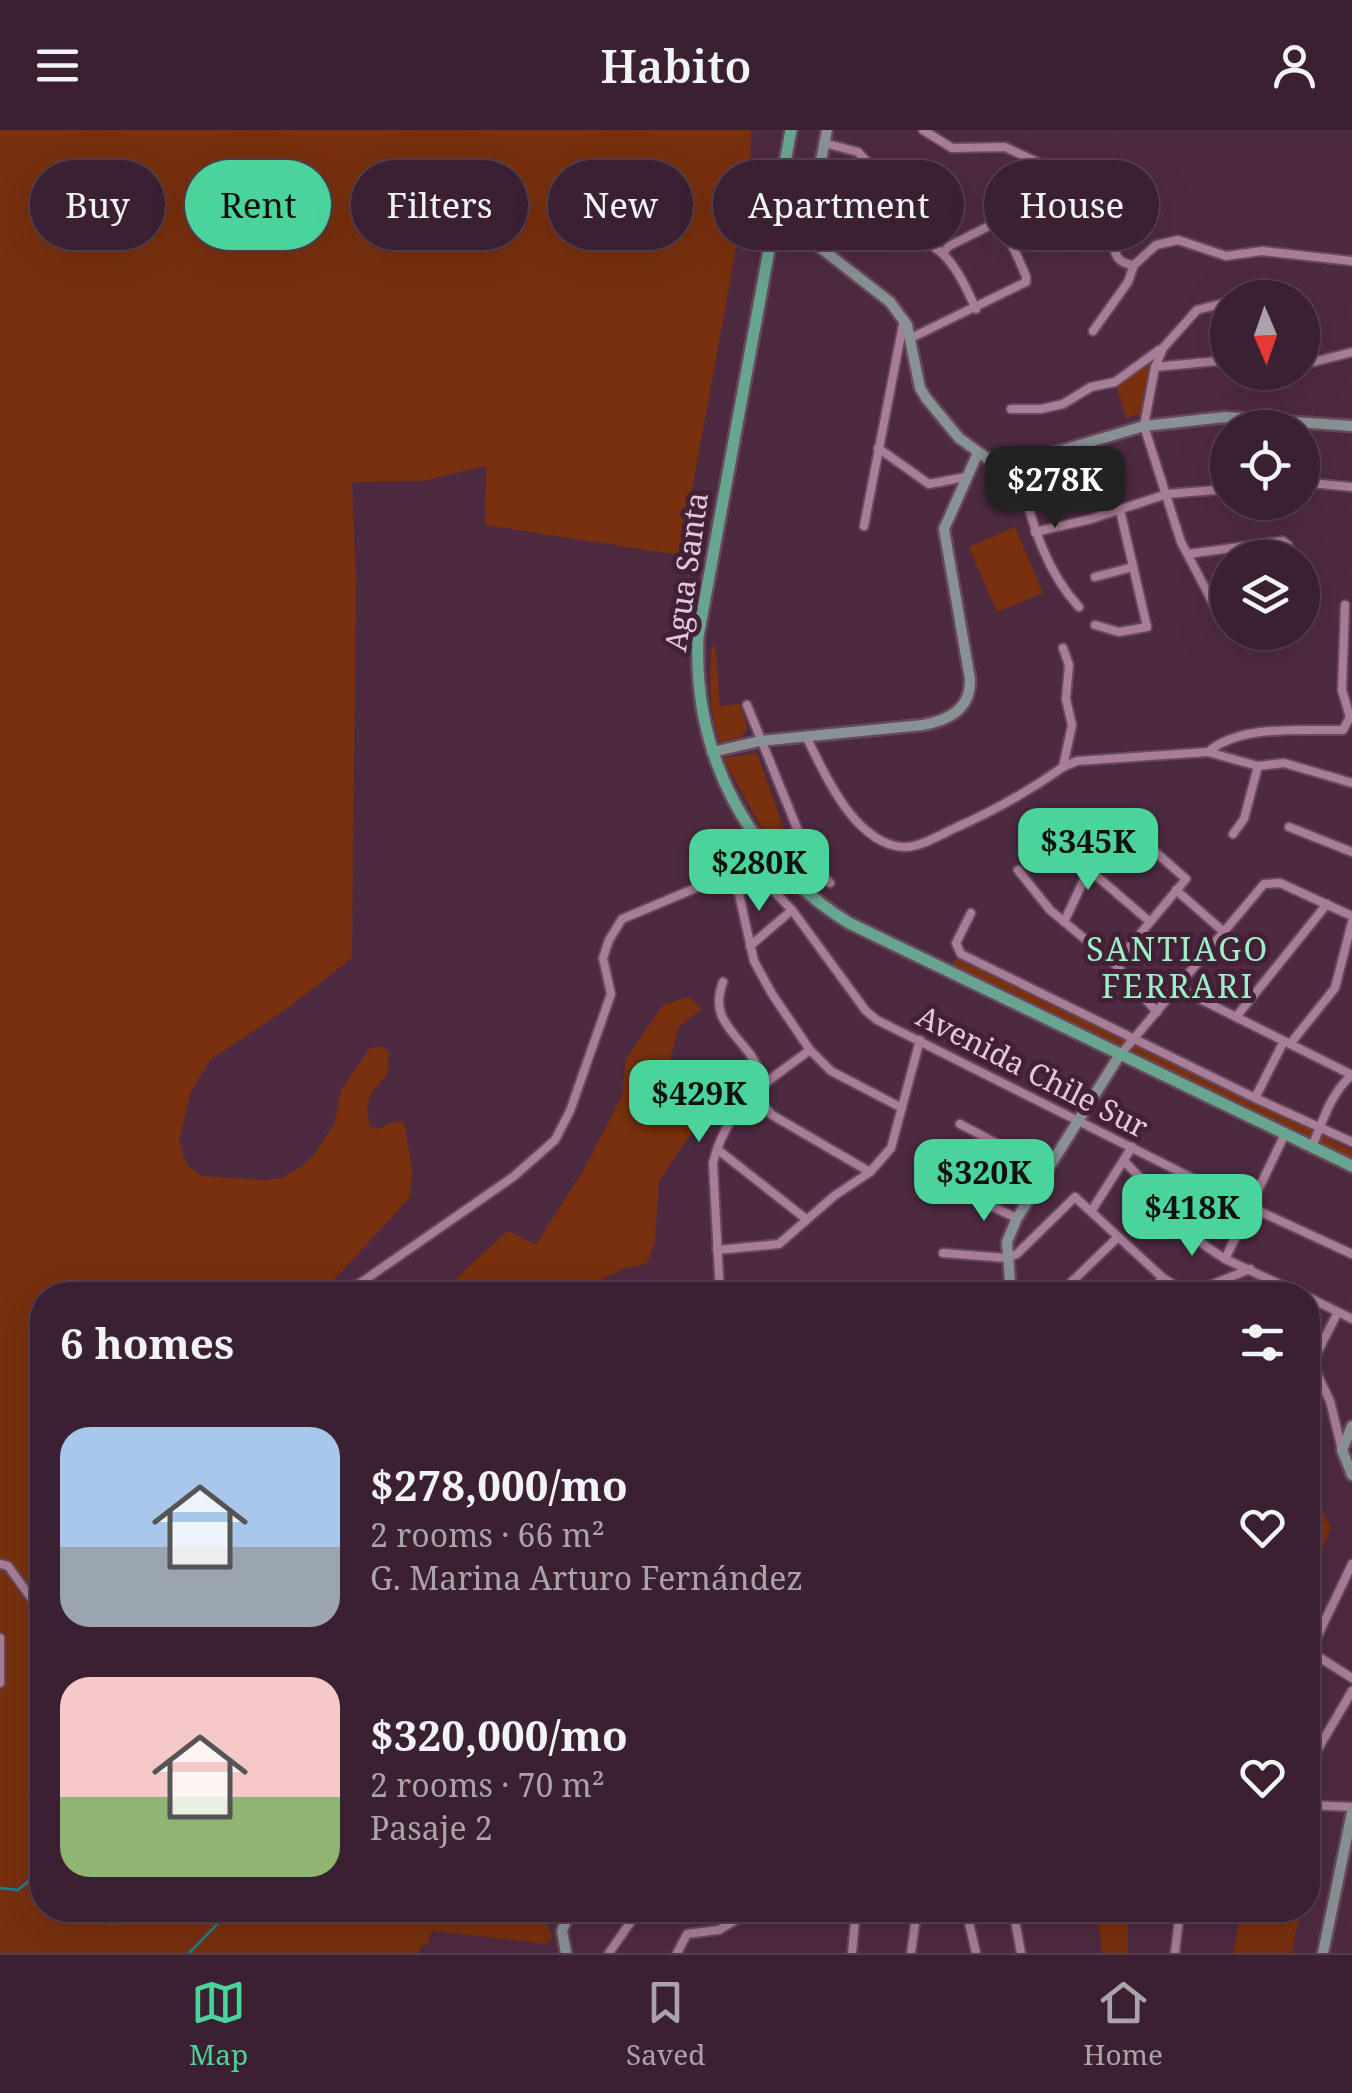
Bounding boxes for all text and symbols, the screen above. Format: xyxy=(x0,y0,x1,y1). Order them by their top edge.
text: Habito xyxy=(600,35,752,96)
icon: menu xyxy=(30,38,85,93)
icon: person xyxy=(1267,38,1322,93)
chip: Buy xyxy=(30,160,165,250)
chip: Rent xyxy=(185,160,331,250)
chip: Filters xyxy=(351,160,528,250)
chip: New xyxy=(548,160,693,250)
chip: Apartment xyxy=(713,160,964,250)
chip: House xyxy=(984,160,1159,250)
north arrow xyxy=(1210,280,1320,390)
map controls xyxy=(1210,280,1320,650)
button: locate xyxy=(1210,410,1320,520)
pin: $278K xyxy=(985,446,1125,531)
text: $278K xyxy=(1007,457,1103,500)
street label: Agua Santa xyxy=(654,489,717,654)
button: layers xyxy=(1210,540,1320,650)
pin: $345K xyxy=(1018,808,1158,893)
text: $345K xyxy=(1040,819,1136,862)
pin: $280K xyxy=(689,829,829,914)
text: $280K xyxy=(711,840,807,883)
district label: SANTIAGO FERRARI xyxy=(1086,927,1270,1007)
street label: Avenida Chile Sur xyxy=(910,995,1155,1147)
pin: $429K xyxy=(629,1060,769,1145)
text: $429K xyxy=(651,1071,747,1114)
pin: $320K xyxy=(914,1139,1054,1224)
text: $320K xyxy=(936,1150,1032,1193)
pin: $418K xyxy=(1122,1174,1262,1259)
text: $418K xyxy=(1144,1185,1240,1228)
text: 6 homes xyxy=(60,1314,234,1371)
icon: filters xyxy=(1235,1315,1290,1370)
text: $278,000/mo xyxy=(370,1456,628,1513)
icon: home xyxy=(140,1467,260,1587)
icon: heart xyxy=(1235,1500,1290,1555)
text: 2 rooms · 66 m² xyxy=(370,1513,605,1556)
text: G. Marina Arturo Fernández xyxy=(370,1556,803,1599)
text: $320,000/mo xyxy=(370,1706,628,1763)
icon: home xyxy=(140,1717,260,1837)
icon: heart xyxy=(1235,1750,1290,1805)
text: 2 rooms · 70 m² xyxy=(370,1763,605,1806)
text: Pasaje 2 xyxy=(370,1806,493,1849)
tab: Map xyxy=(189,1975,248,2073)
tab: Saved xyxy=(626,1975,705,2073)
tab: Home xyxy=(1083,1975,1163,2073)

